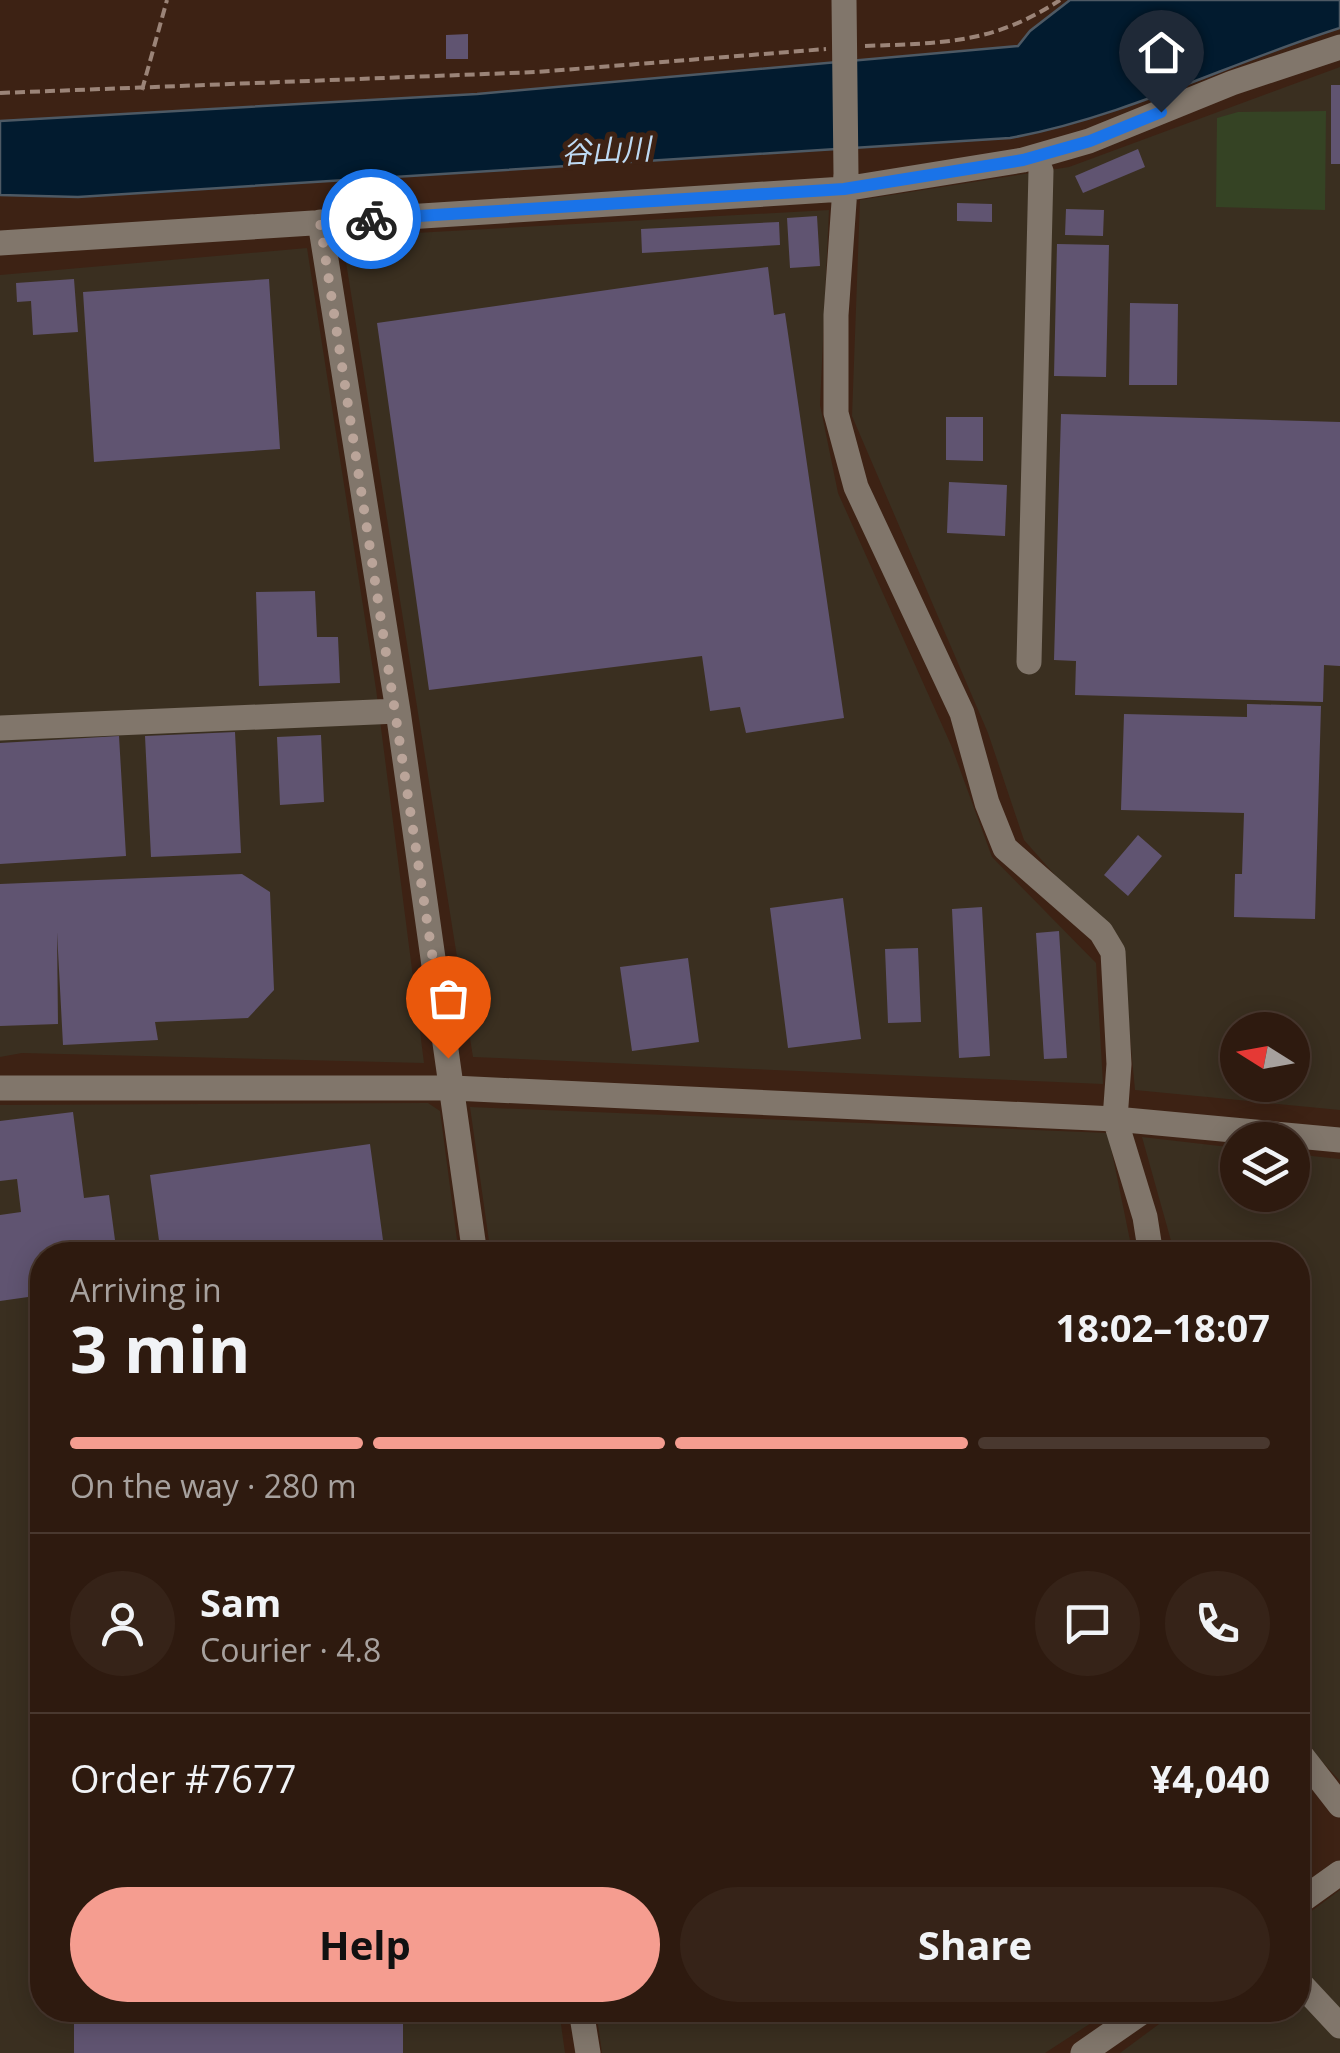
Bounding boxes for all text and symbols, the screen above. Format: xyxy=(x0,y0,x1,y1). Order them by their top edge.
pin xyxy=(1119,10,1204,113)
icon: home xyxy=(1134,25,1189,80)
water label: 谷山川 xyxy=(560,127,655,173)
courier xyxy=(321,169,421,269)
icon: bike xyxy=(344,192,399,247)
pin xyxy=(406,956,491,1059)
icon: bag xyxy=(421,971,476,1026)
north arrow xyxy=(1220,1012,1310,1102)
map controls xyxy=(1220,1012,1310,1212)
button: layers xyxy=(1220,1122,1310,1212)
text: Arriving in xyxy=(70,1268,222,1311)
text: 18:02–18:07 xyxy=(1056,1301,1270,1353)
text: 3 min xyxy=(70,1304,250,1392)
text: On the way · 280 m xyxy=(70,1464,357,1507)
button: person xyxy=(70,1571,175,1676)
button: chat xyxy=(1035,1571,1140,1676)
button: phone xyxy=(1165,1571,1270,1676)
text: Sam xyxy=(200,1576,281,1628)
text: Courier · 4.8 xyxy=(200,1628,381,1671)
text: Order #7677 xyxy=(70,1752,297,1804)
text: ¥4,040 xyxy=(1151,1752,1270,1804)
button: Help xyxy=(70,1887,660,2002)
button: Share xyxy=(680,1887,1270,2002)

